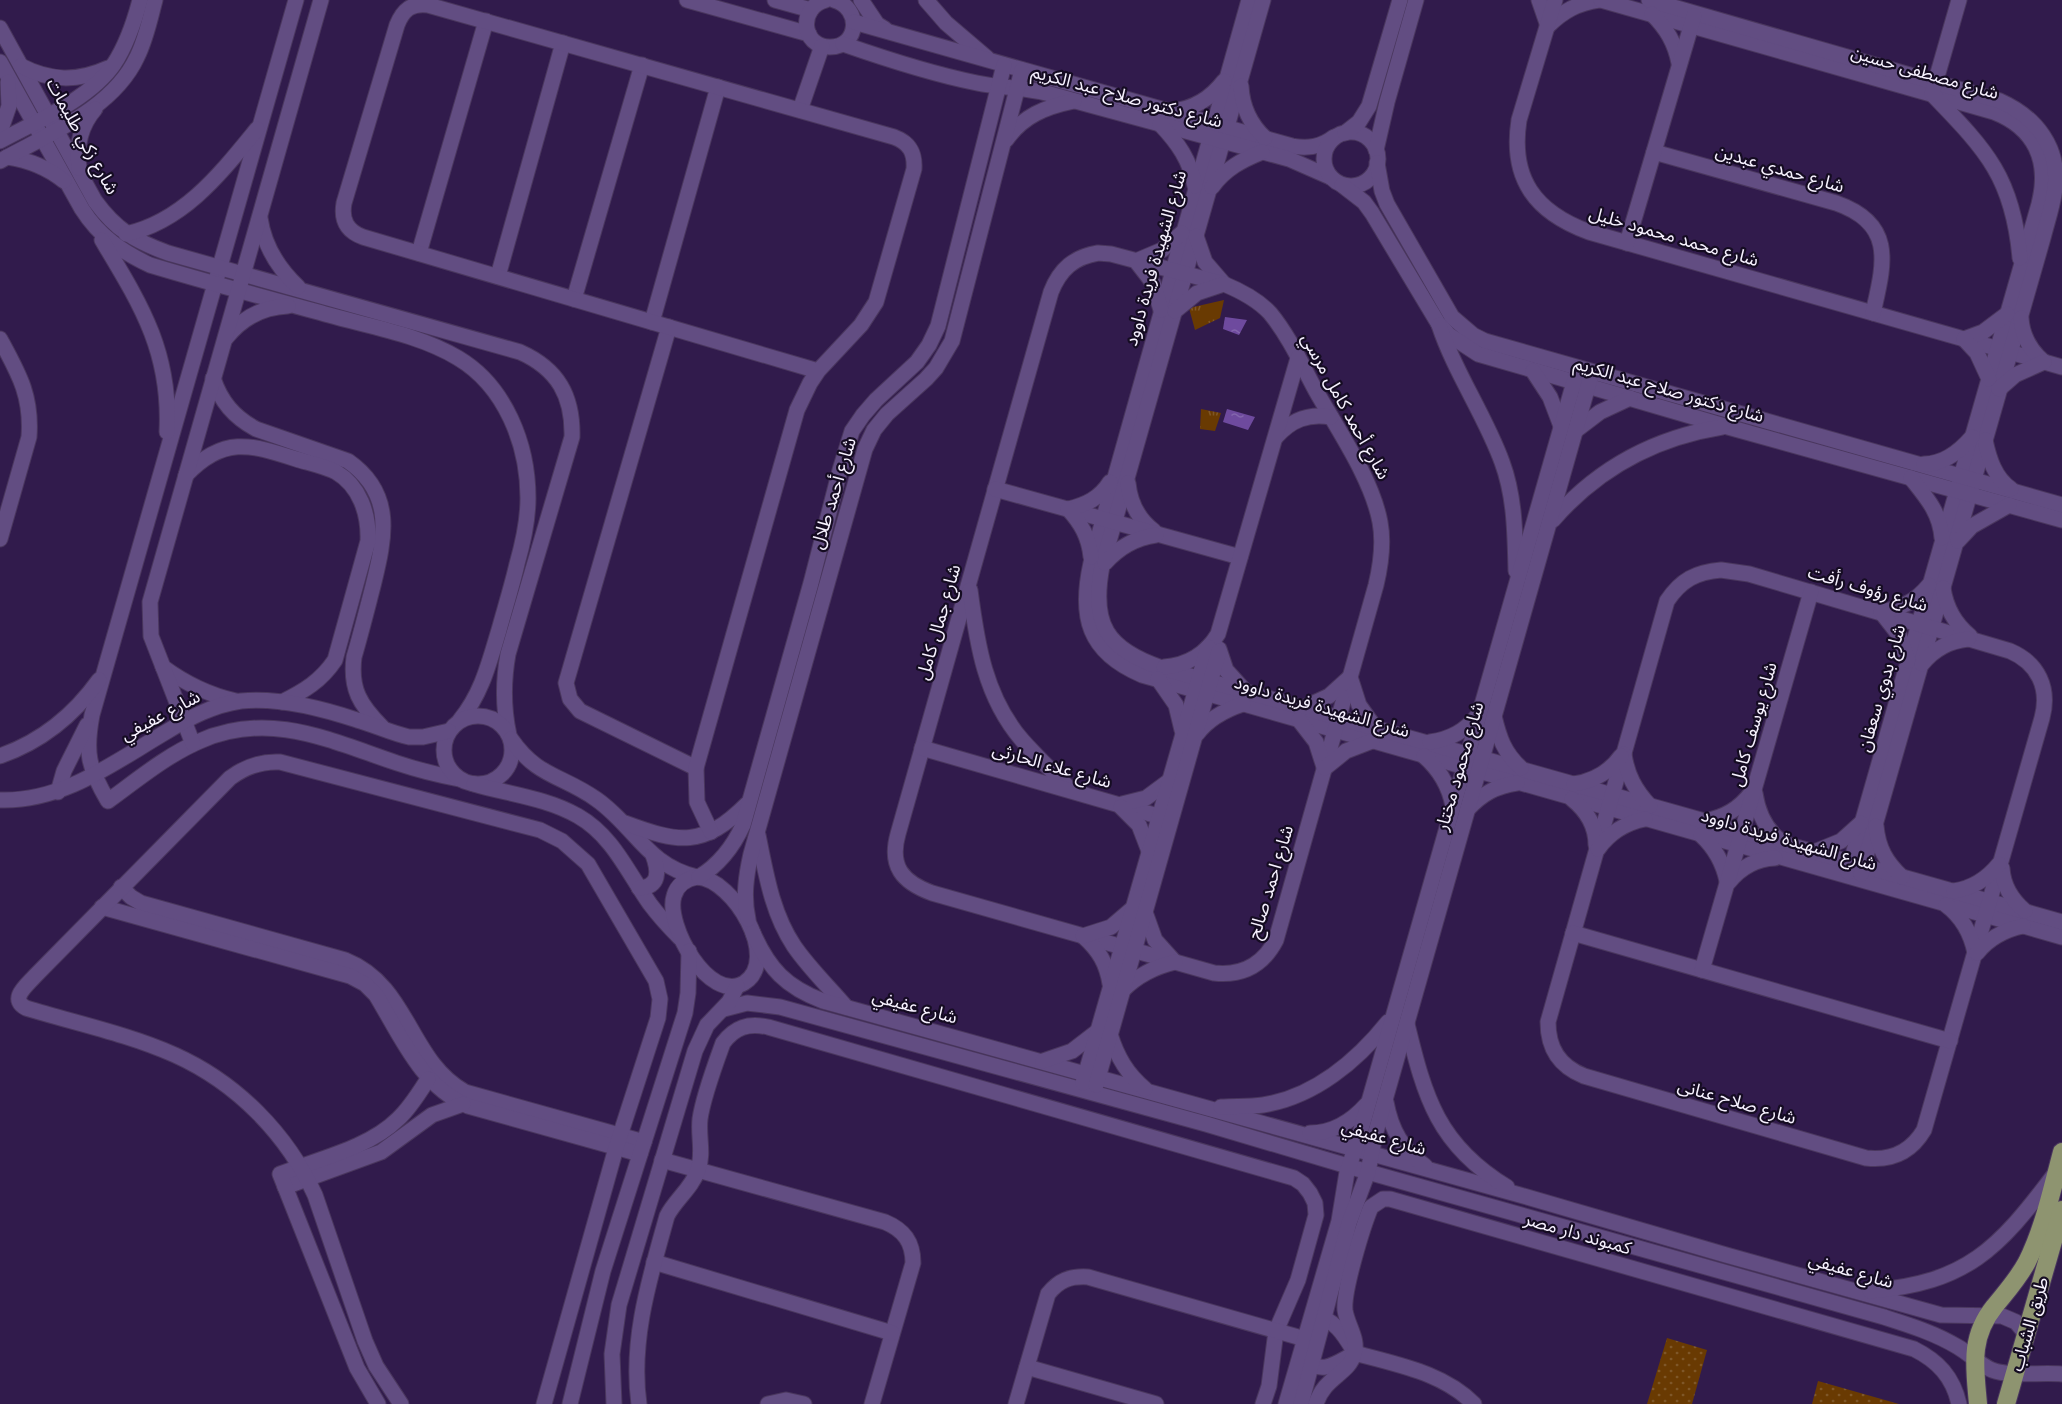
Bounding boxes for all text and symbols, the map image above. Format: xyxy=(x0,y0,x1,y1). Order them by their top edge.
street label: شارع مصطفى حسين xyxy=(1848,41,2001,107)
street label: شارع دكتور صلاح عبد الكريم xyxy=(1028,60,1225,135)
street label: شارع زكي طليمات xyxy=(39,74,124,200)
street label: شارع حمدي عبدين xyxy=(1712,140,1847,200)
street label: شارع الشهيدة فريدة داوود xyxy=(1120,168,1194,349)
street label: شارع محمد محمود خليل xyxy=(1586,202,1761,274)
street label: شارع أحمد كامل مرسي xyxy=(1294,329,1395,485)
street label: شارع دكتور صلاح عبد الكريم xyxy=(1570,352,1766,430)
street label: شارع أحمد طلال xyxy=(806,435,864,552)
street label: شارع رؤوف رأفت xyxy=(1805,561,1930,619)
street label: شارع جمال كامل xyxy=(911,562,968,683)
street label: شارع بدوي سعفان xyxy=(1853,622,1913,755)
street label: شارع يوسف كامل xyxy=(1725,659,1785,790)
street label: شارع الشهيدة فريدة داوود xyxy=(1231,671,1412,745)
street label: شارع عفيفي xyxy=(117,685,205,748)
street label: شارع محمود مختار xyxy=(1430,699,1491,835)
street label: شارع علاء الحارثى xyxy=(989,738,1114,796)
street label: شارع الشهيدة فريدة داوود xyxy=(1698,804,1879,878)
street label: شارع احمد صالح xyxy=(1243,823,1301,943)
street label: شارع عفيفي xyxy=(869,985,960,1031)
street label: شارع صلاح عنانى xyxy=(1674,1074,1799,1132)
street label: شارع عفيفي xyxy=(1338,1115,1429,1163)
street label: كمبوند دار مصر xyxy=(1521,1207,1634,1259)
street label: شارع عفيفي xyxy=(1805,1248,1896,1296)
street label: طريق الشباب xyxy=(2005,1274,2053,1374)

